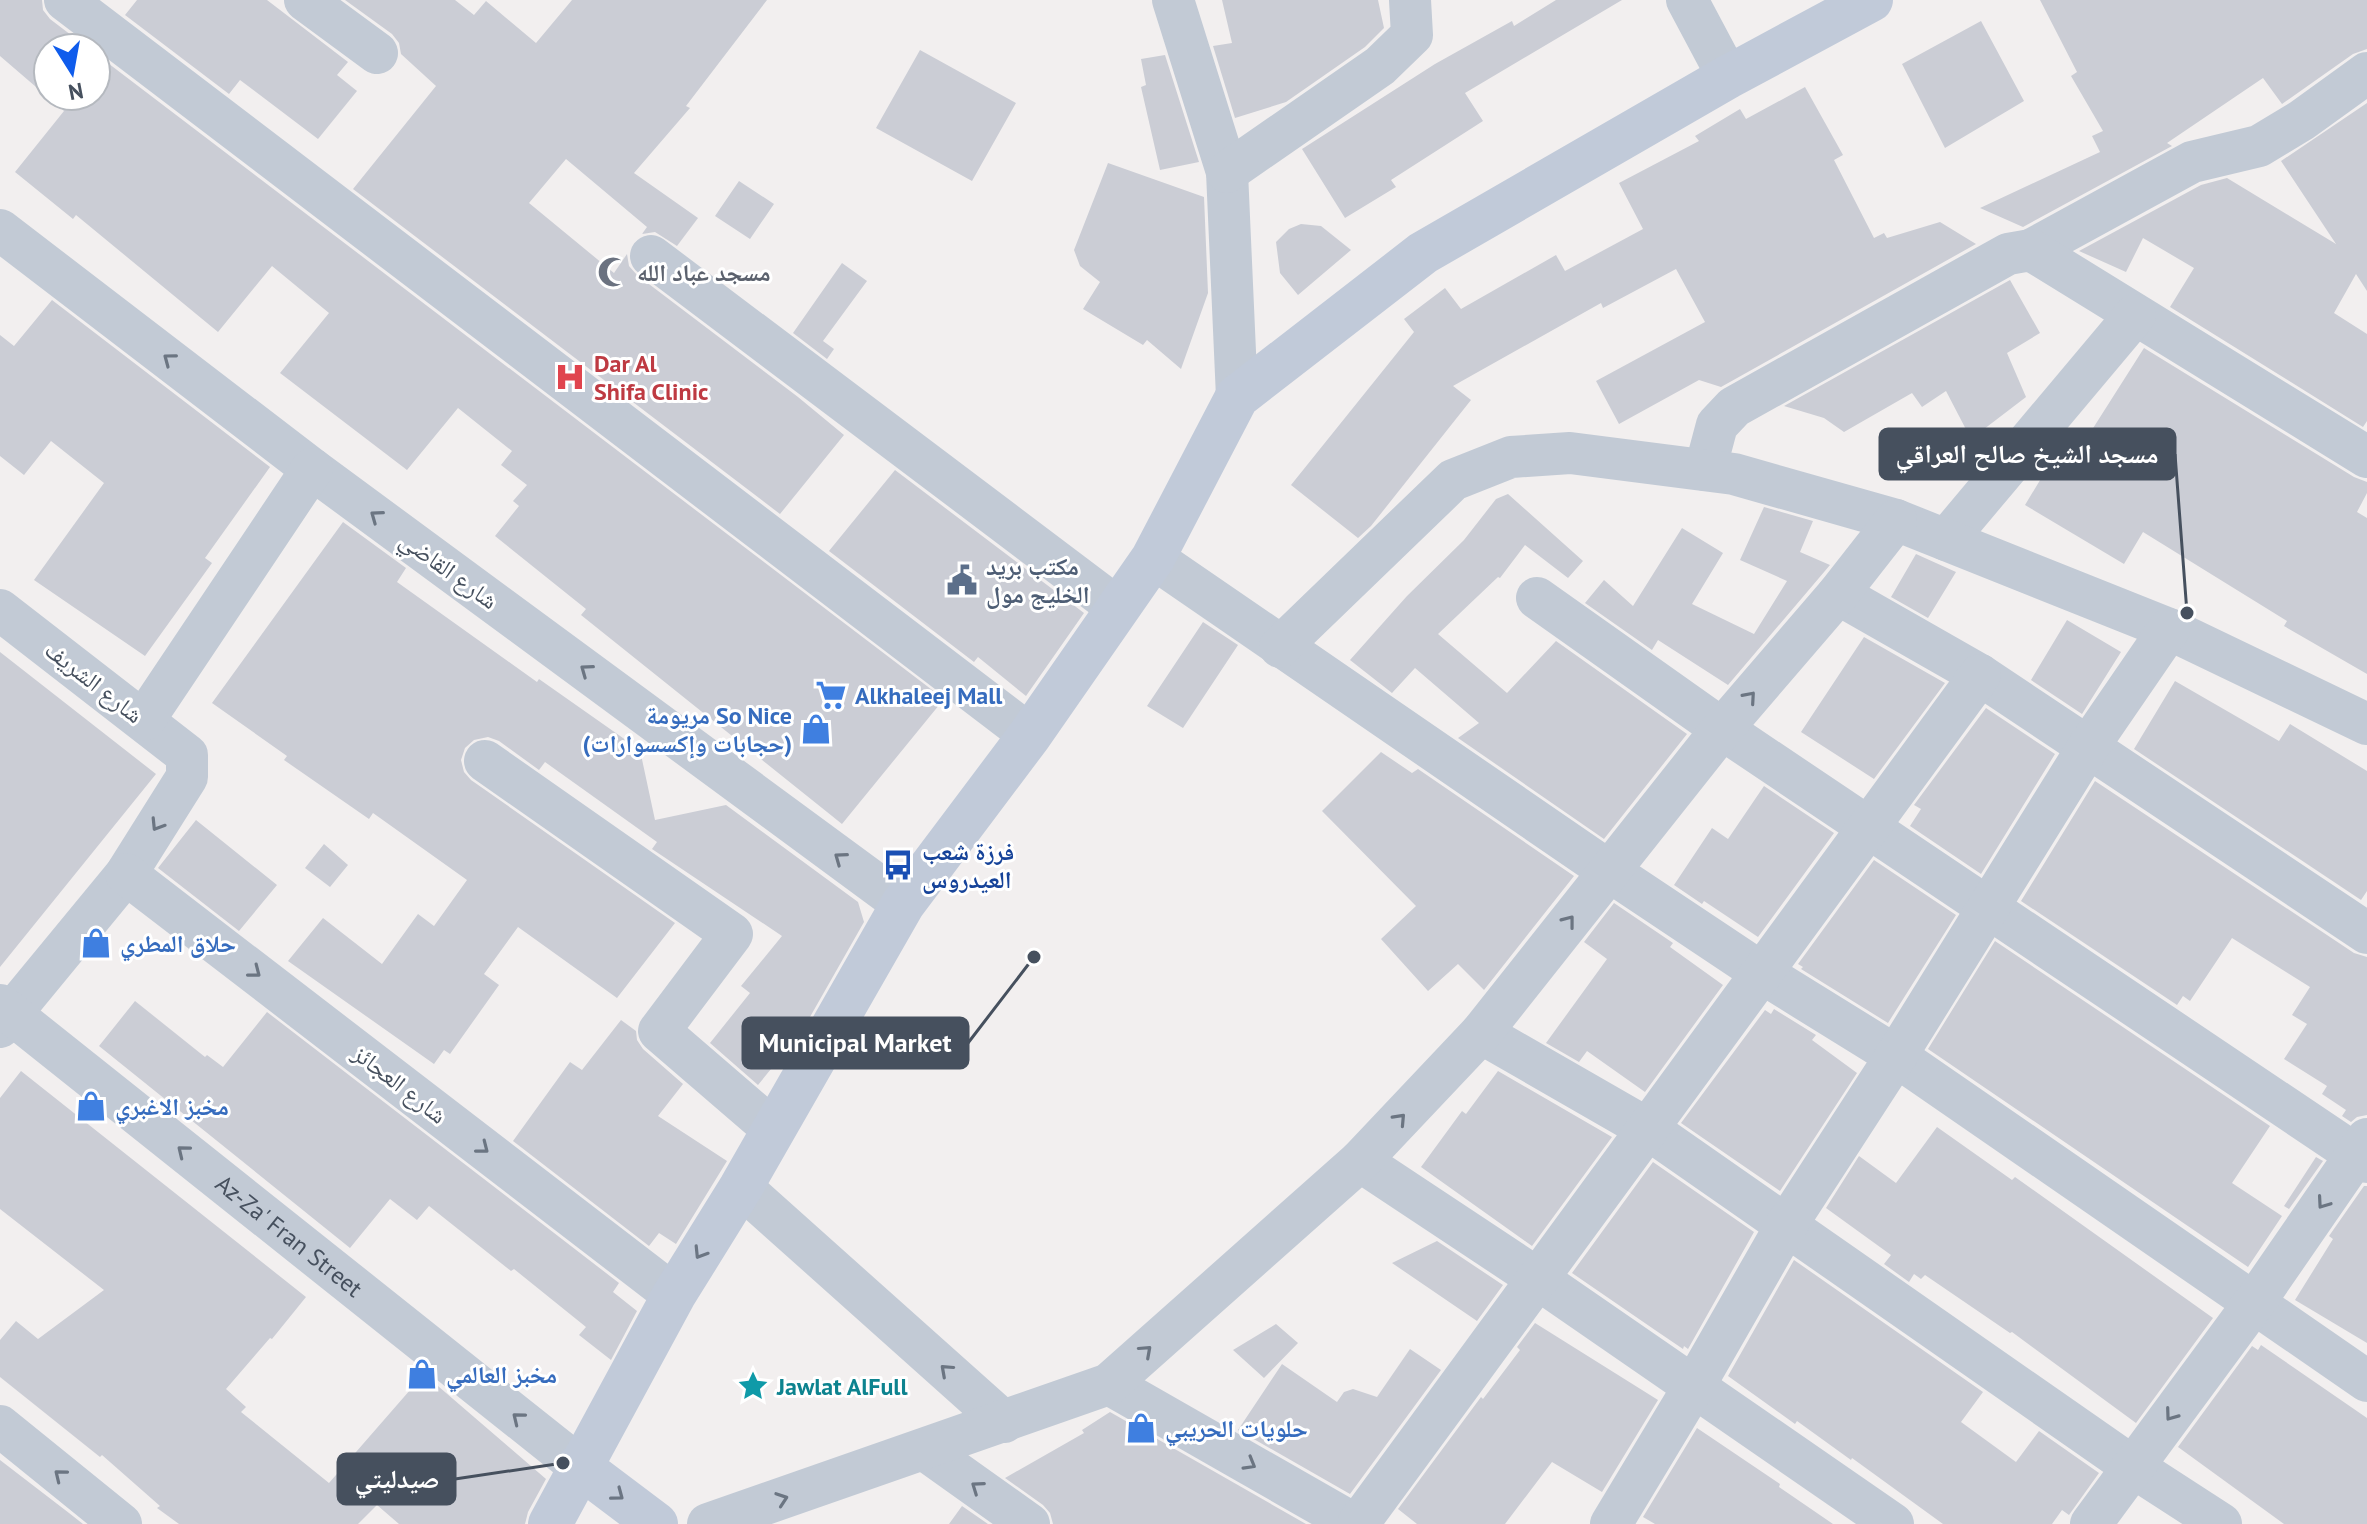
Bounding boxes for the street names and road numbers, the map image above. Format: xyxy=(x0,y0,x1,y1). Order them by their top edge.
street label: شارع القاضي xyxy=(392,524,504,619)
street label: شارع الشريف xyxy=(39,634,149,730)
street label: شارع العجائز xyxy=(346,1037,453,1130)
street label: Az-Za' Fran Street xyxy=(210,1168,369,1303)

